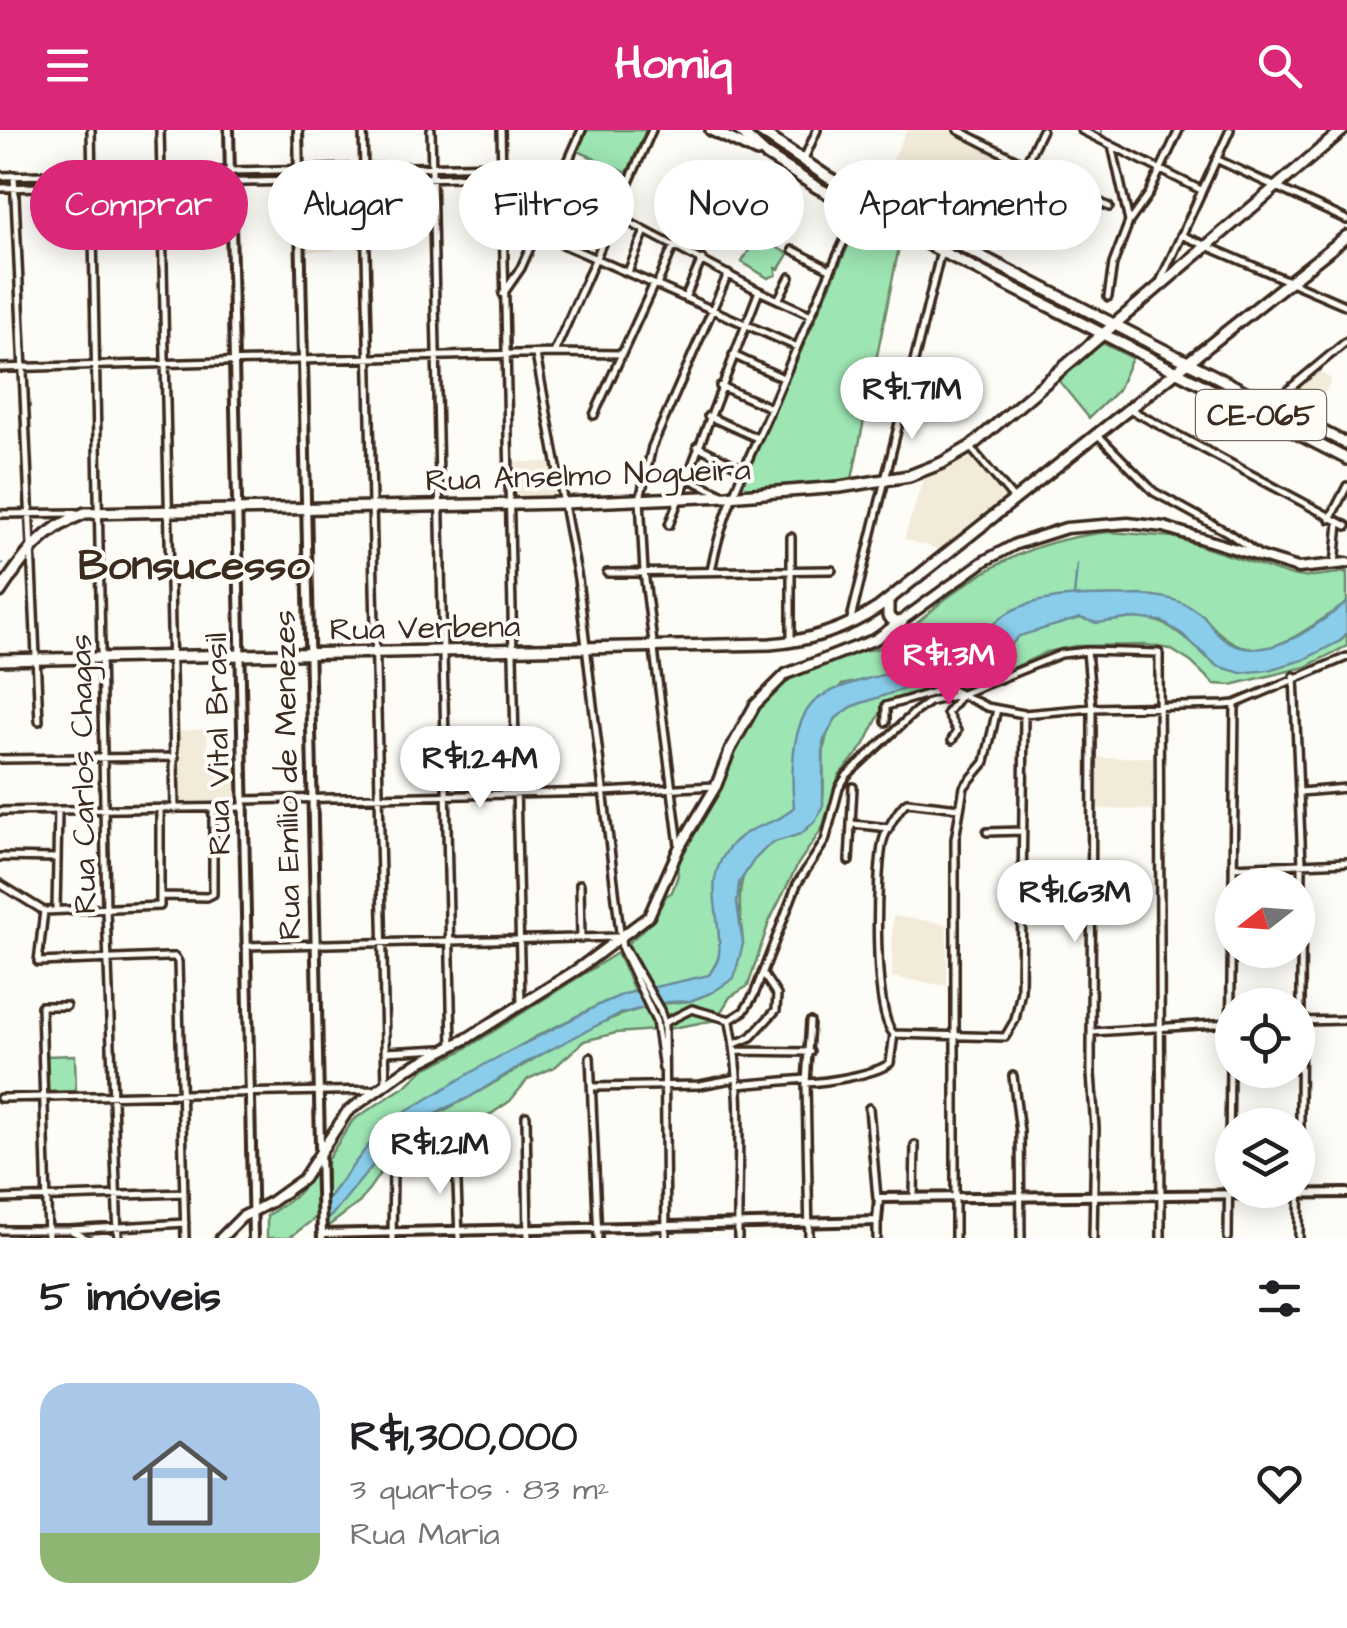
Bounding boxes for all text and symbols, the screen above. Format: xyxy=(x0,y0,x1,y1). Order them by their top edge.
text: Homiq xyxy=(615,34,732,96)
icon: menu xyxy=(40,38,95,93)
icon: search xyxy=(1252,38,1307,93)
chip: Comprar xyxy=(30,160,248,250)
chip: Alugar xyxy=(268,160,439,250)
chip: Filtros xyxy=(459,160,634,250)
chip: Novo xyxy=(654,160,804,250)
chip: Apartamento xyxy=(824,160,1102,250)
pin: R$1.71M xyxy=(820,357,1004,442)
text: R$1.71M xyxy=(862,367,962,412)
road number: CE-065 xyxy=(1196,390,1326,440)
street label: Rua Anselmo Nogueira xyxy=(425,447,752,504)
district label: Bonsucesso xyxy=(78,538,310,596)
street label: Rua Verbena xyxy=(329,604,521,653)
street label: Rua Emílio de Menezes xyxy=(262,609,313,941)
pin: R$1.3M xyxy=(868,623,1030,708)
street label: Rua Vital Brasil xyxy=(194,632,243,856)
street label: Rua Carlos Chagas xyxy=(59,633,108,914)
text: R$1.3M xyxy=(903,633,995,678)
pin: R$1.24M xyxy=(388,726,572,811)
text: R$1.24M xyxy=(422,736,538,781)
pin: R$1.63M xyxy=(983,860,1167,945)
north arrow xyxy=(1215,868,1315,968)
map controls xyxy=(1215,868,1315,1208)
text: R$1.63M xyxy=(1019,870,1131,915)
button: locate xyxy=(1215,988,1315,1088)
button: layers xyxy=(1215,1108,1315,1208)
pin: R$1.21M xyxy=(348,1112,532,1197)
text: R$1.21M xyxy=(391,1122,489,1167)
text: 5 imóveis xyxy=(40,1269,221,1327)
icon: filters xyxy=(1252,1271,1307,1326)
text: R$1,300,000 xyxy=(350,1409,577,1467)
icon: home xyxy=(120,1423,240,1543)
icon: heart xyxy=(1252,1456,1307,1511)
text: 3 quartos · 83 m² xyxy=(350,1467,610,1512)
text: Rua Maria xyxy=(350,1512,500,1557)

